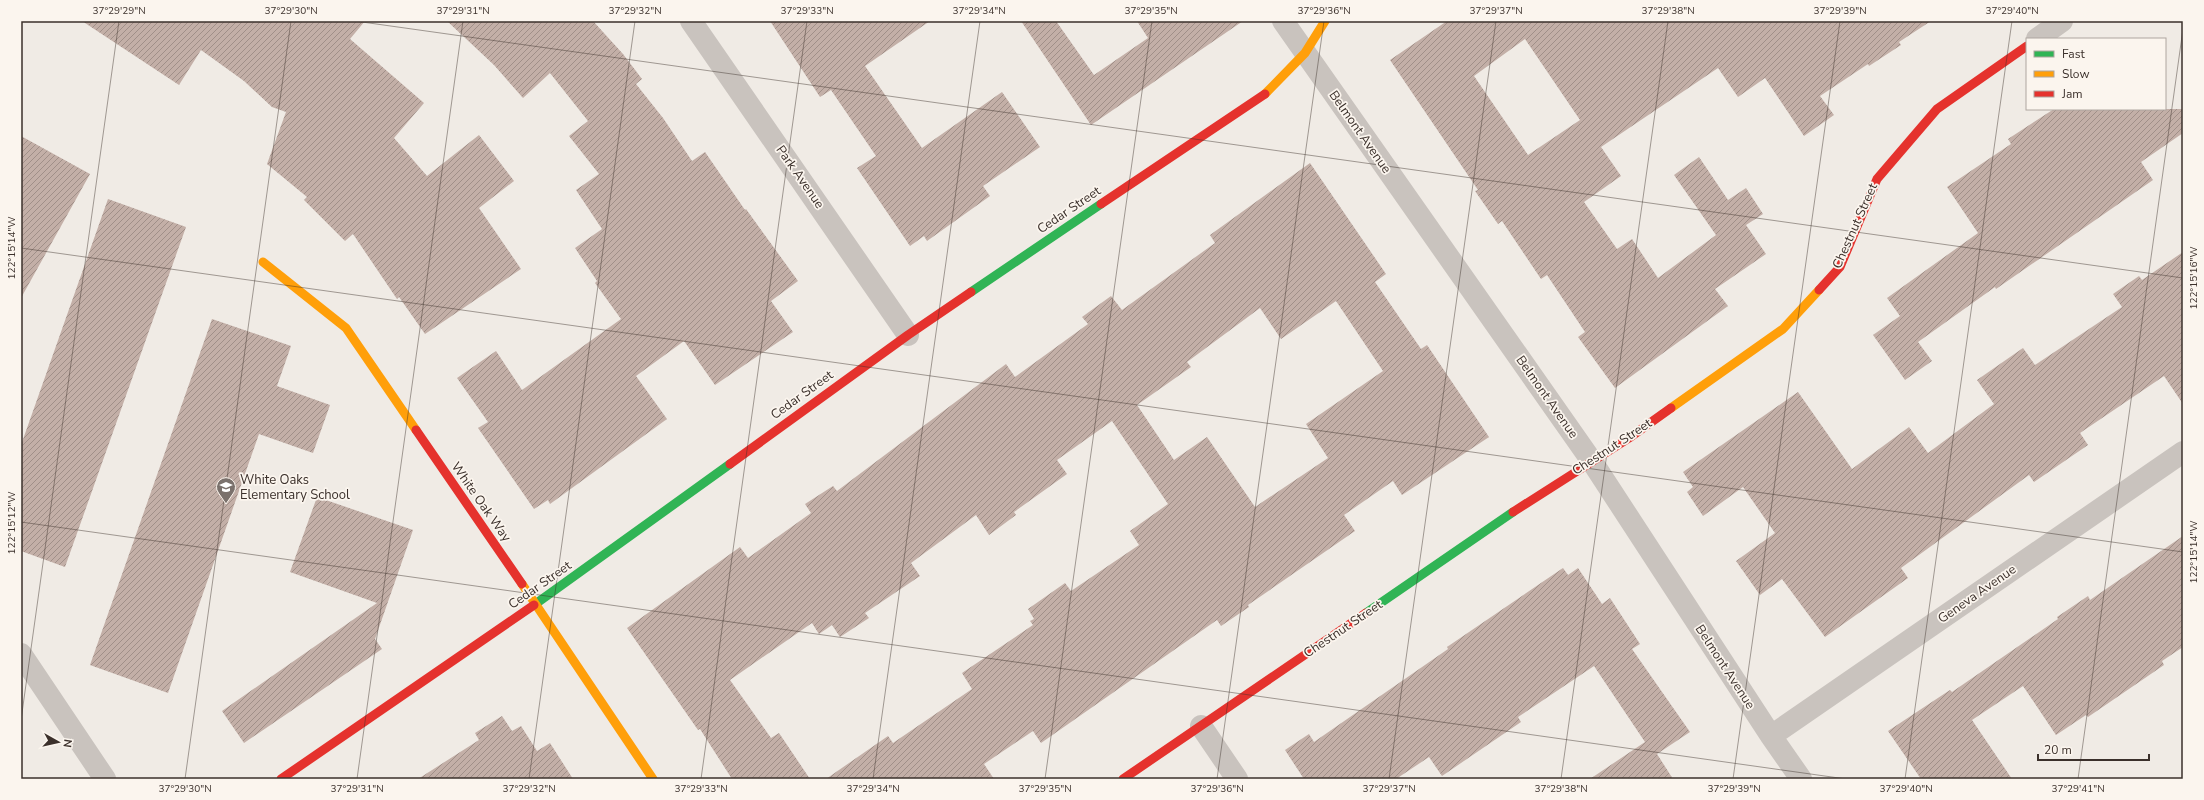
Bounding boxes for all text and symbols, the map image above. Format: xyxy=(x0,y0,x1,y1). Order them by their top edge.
text: 37°29'29"N xyxy=(92,4,146,18)
text: 37°29'30"N xyxy=(264,4,318,18)
text: 37°29'31"N xyxy=(436,4,490,18)
text: 37°29'32"N xyxy=(608,4,662,18)
text: 37°29'33"N xyxy=(780,4,834,18)
text: 37°29'34"N xyxy=(952,4,1006,18)
text: 37°29'35"N xyxy=(1124,4,1178,18)
text: 37°29'36"N xyxy=(1297,4,1351,18)
text: 37°29'37"N xyxy=(1469,4,1523,18)
text: 37°29'38"N xyxy=(1641,4,1695,18)
text: 37°29'39"N xyxy=(1813,4,1867,18)
text: 37°29'40"N xyxy=(1985,4,2039,18)
legend xyxy=(2026,38,2166,110)
text: Fast xyxy=(2062,46,2085,62)
text: Slow xyxy=(2062,66,2090,82)
text: Jam xyxy=(2061,86,2083,102)
street label: Belmont Avenue xyxy=(1325,87,1395,177)
street label: Park Avenue xyxy=(772,142,829,212)
street label: Chestnut Street xyxy=(1828,180,1882,272)
street label: Cedar Street xyxy=(1034,182,1105,238)
text: 122°15'14"W xyxy=(5,217,19,279)
text: 122°15'16"W xyxy=(2187,247,2201,309)
street label: Belmont Avenue xyxy=(1512,352,1582,442)
street label: Cedar Street xyxy=(767,366,837,424)
street label: Chestnut Street xyxy=(1569,414,1656,480)
street label: White Oak Way xyxy=(447,459,515,546)
place label: White Oaks Elementary School xyxy=(240,471,350,504)
school or university icon: White Oaks Elementary School xyxy=(215,476,237,504)
text: 122°15'12"W xyxy=(5,492,19,554)
text: 122°15'14"W xyxy=(2187,521,2201,583)
street label: Cedar Street xyxy=(505,556,575,613)
street label: Geneva Avenue xyxy=(1934,560,2020,628)
street label: Chestnut Street xyxy=(1300,596,1386,662)
street label: Belmont Avenue xyxy=(1691,621,1759,713)
north arrow xyxy=(38,722,78,762)
scale bar xyxy=(2038,736,2149,762)
text: N xyxy=(59,738,75,748)
text: 20 m xyxy=(2044,742,2072,758)
text: 37°29'30"N xyxy=(158,782,212,796)
text: 37°29'31"N xyxy=(330,782,384,796)
text: 37°29'32"N xyxy=(502,782,556,796)
text: 37°29'33"N xyxy=(674,782,728,796)
text: 37°29'34"N xyxy=(846,782,900,796)
text: 37°29'35"N xyxy=(1018,782,1072,796)
text: 37°29'36"N xyxy=(1190,782,1244,796)
text: 37°29'37"N xyxy=(1362,782,1416,796)
text: 37°29'38"N xyxy=(1534,782,1588,796)
text: 37°29'39"N xyxy=(1707,782,1761,796)
text: 37°29'40"N xyxy=(1879,782,1933,796)
text: 37°29'41"N xyxy=(2051,782,2105,796)

